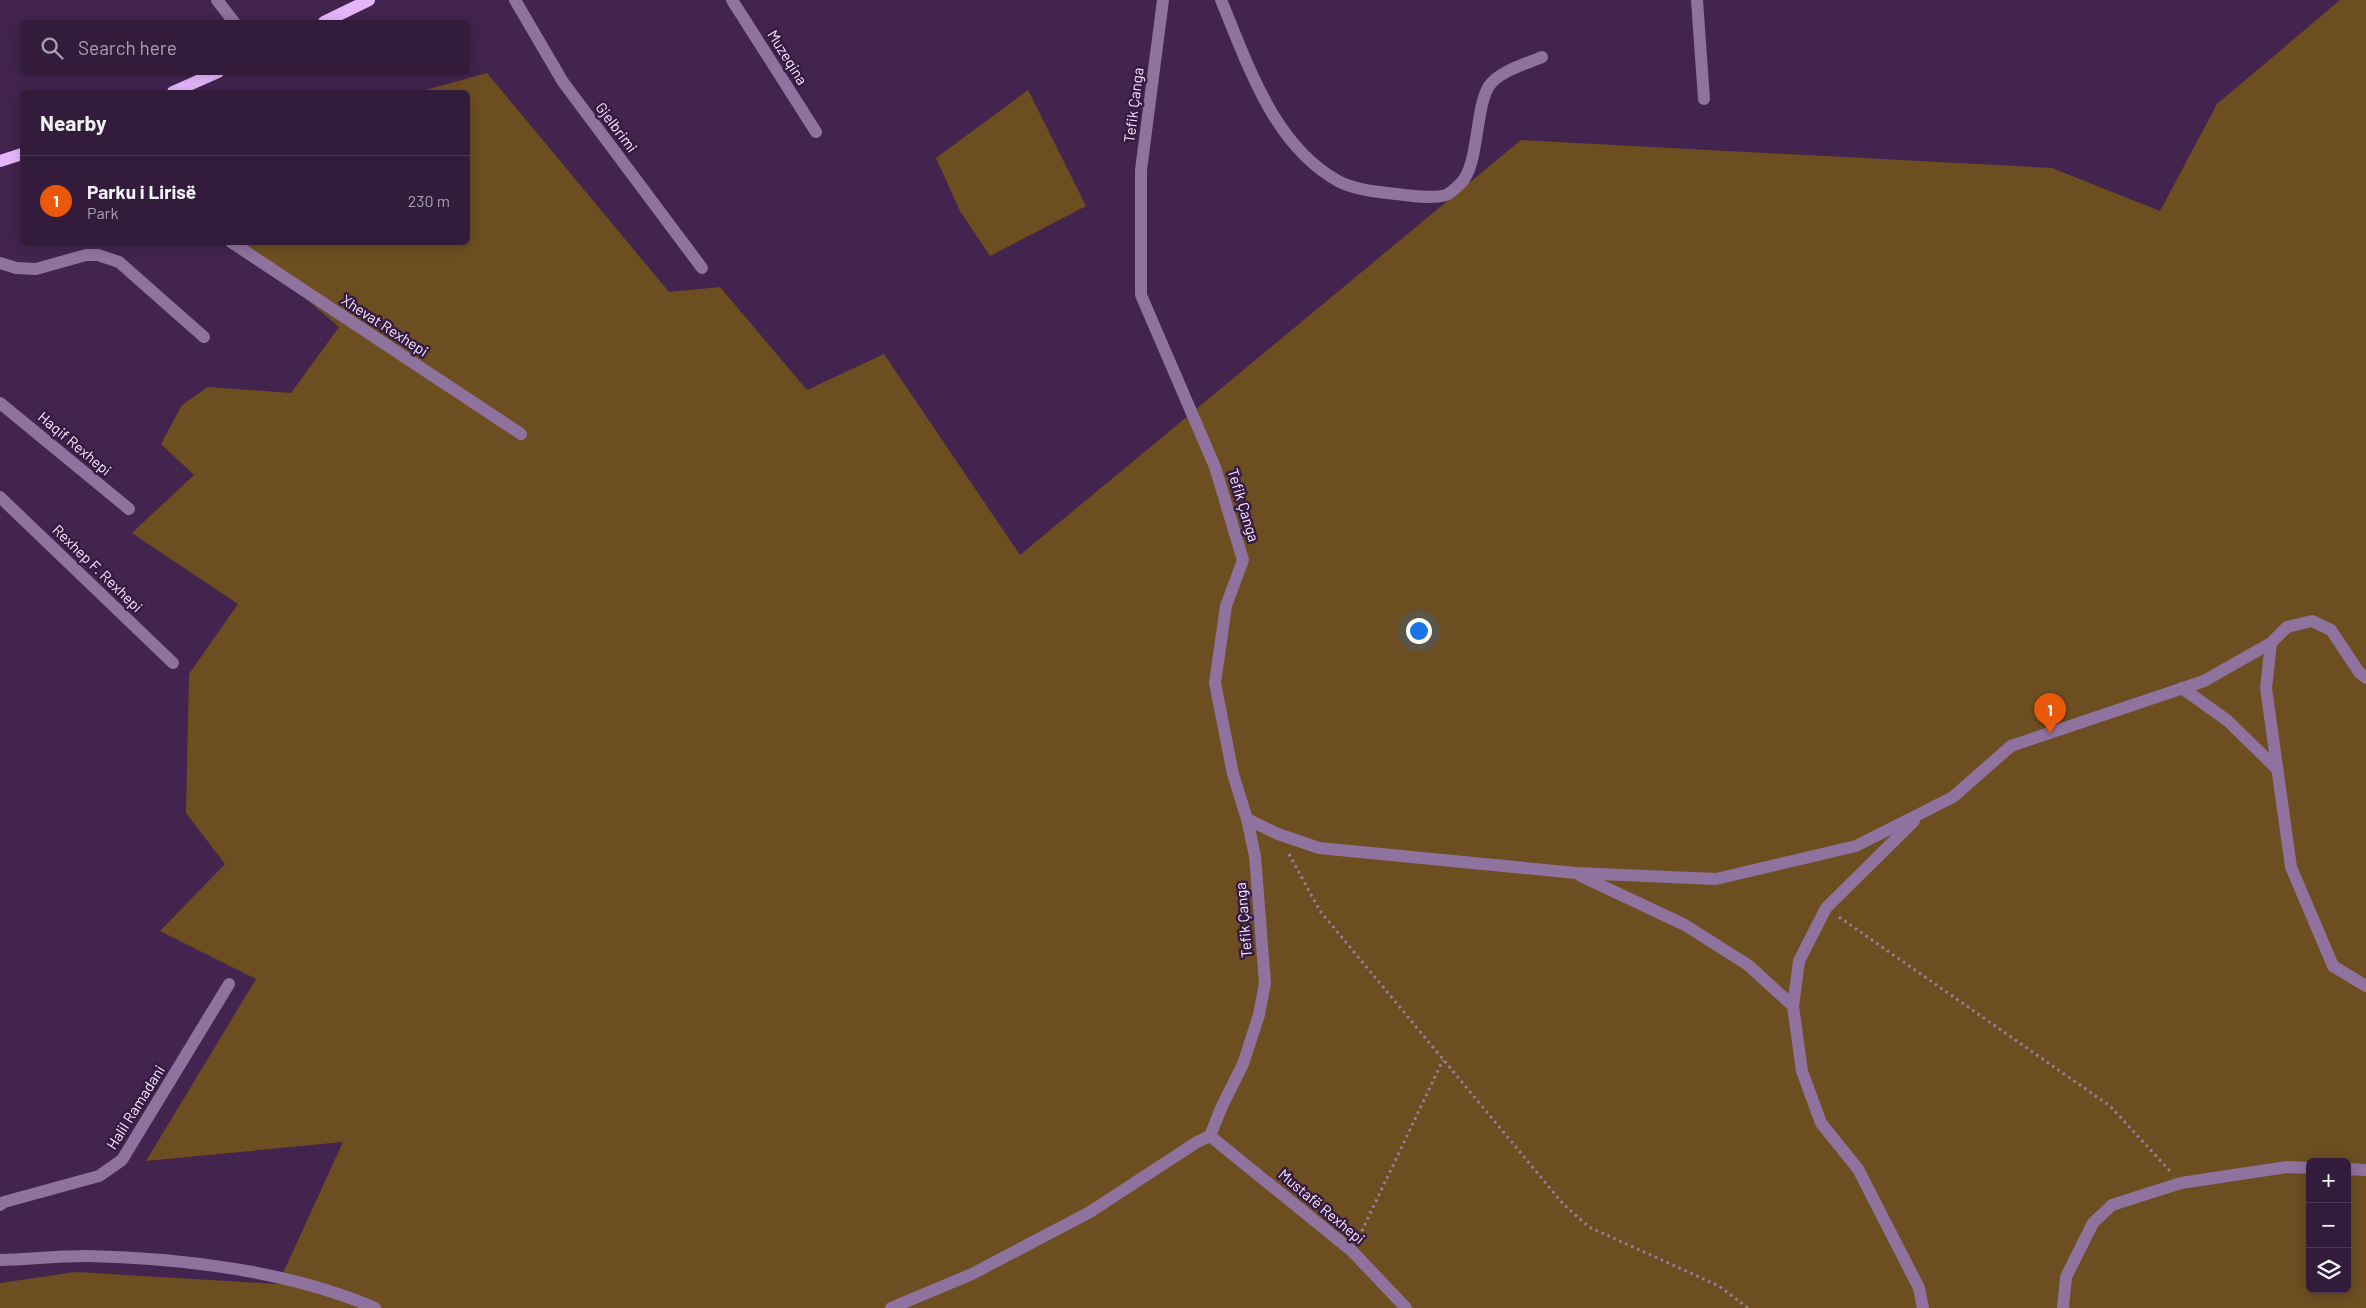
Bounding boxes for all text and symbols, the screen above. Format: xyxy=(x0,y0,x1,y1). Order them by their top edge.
search box xyxy=(20,20,470,75)
street label: Muzeqina xyxy=(764,26,812,88)
icon: search xyxy=(38,34,66,62)
text: Search here xyxy=(78,36,177,59)
street label: Tefik Çanga xyxy=(1119,66,1147,144)
street label: Gjelbrimi xyxy=(592,98,642,156)
text: Nearby xyxy=(40,110,106,135)
text: Parku i Lirisë xyxy=(87,180,196,203)
text: 1 xyxy=(53,191,59,210)
text: 230 m xyxy=(408,191,450,210)
text: Park xyxy=(87,203,118,222)
street label: Xhevat Rexhepi xyxy=(338,290,432,360)
street label: Haqif Rexhepi xyxy=(35,407,115,479)
street label: Tefik Çanga xyxy=(1224,466,1264,544)
street label: Rexhep F. Rexhepi xyxy=(49,520,147,616)
your location xyxy=(1406,618,1432,644)
pin: 1 xyxy=(2034,693,2066,734)
street label: Tefik Çanga xyxy=(1231,882,1255,958)
street label: Halil Ramadani xyxy=(102,1062,168,1152)
map controls xyxy=(2306,1158,2351,1293)
button: + xyxy=(2306,1158,2351,1203)
street label: Mustafë Rexhepi xyxy=(1275,1165,1369,1247)
button: − xyxy=(2306,1203,2351,1248)
button: layers xyxy=(2306,1248,2351,1293)

